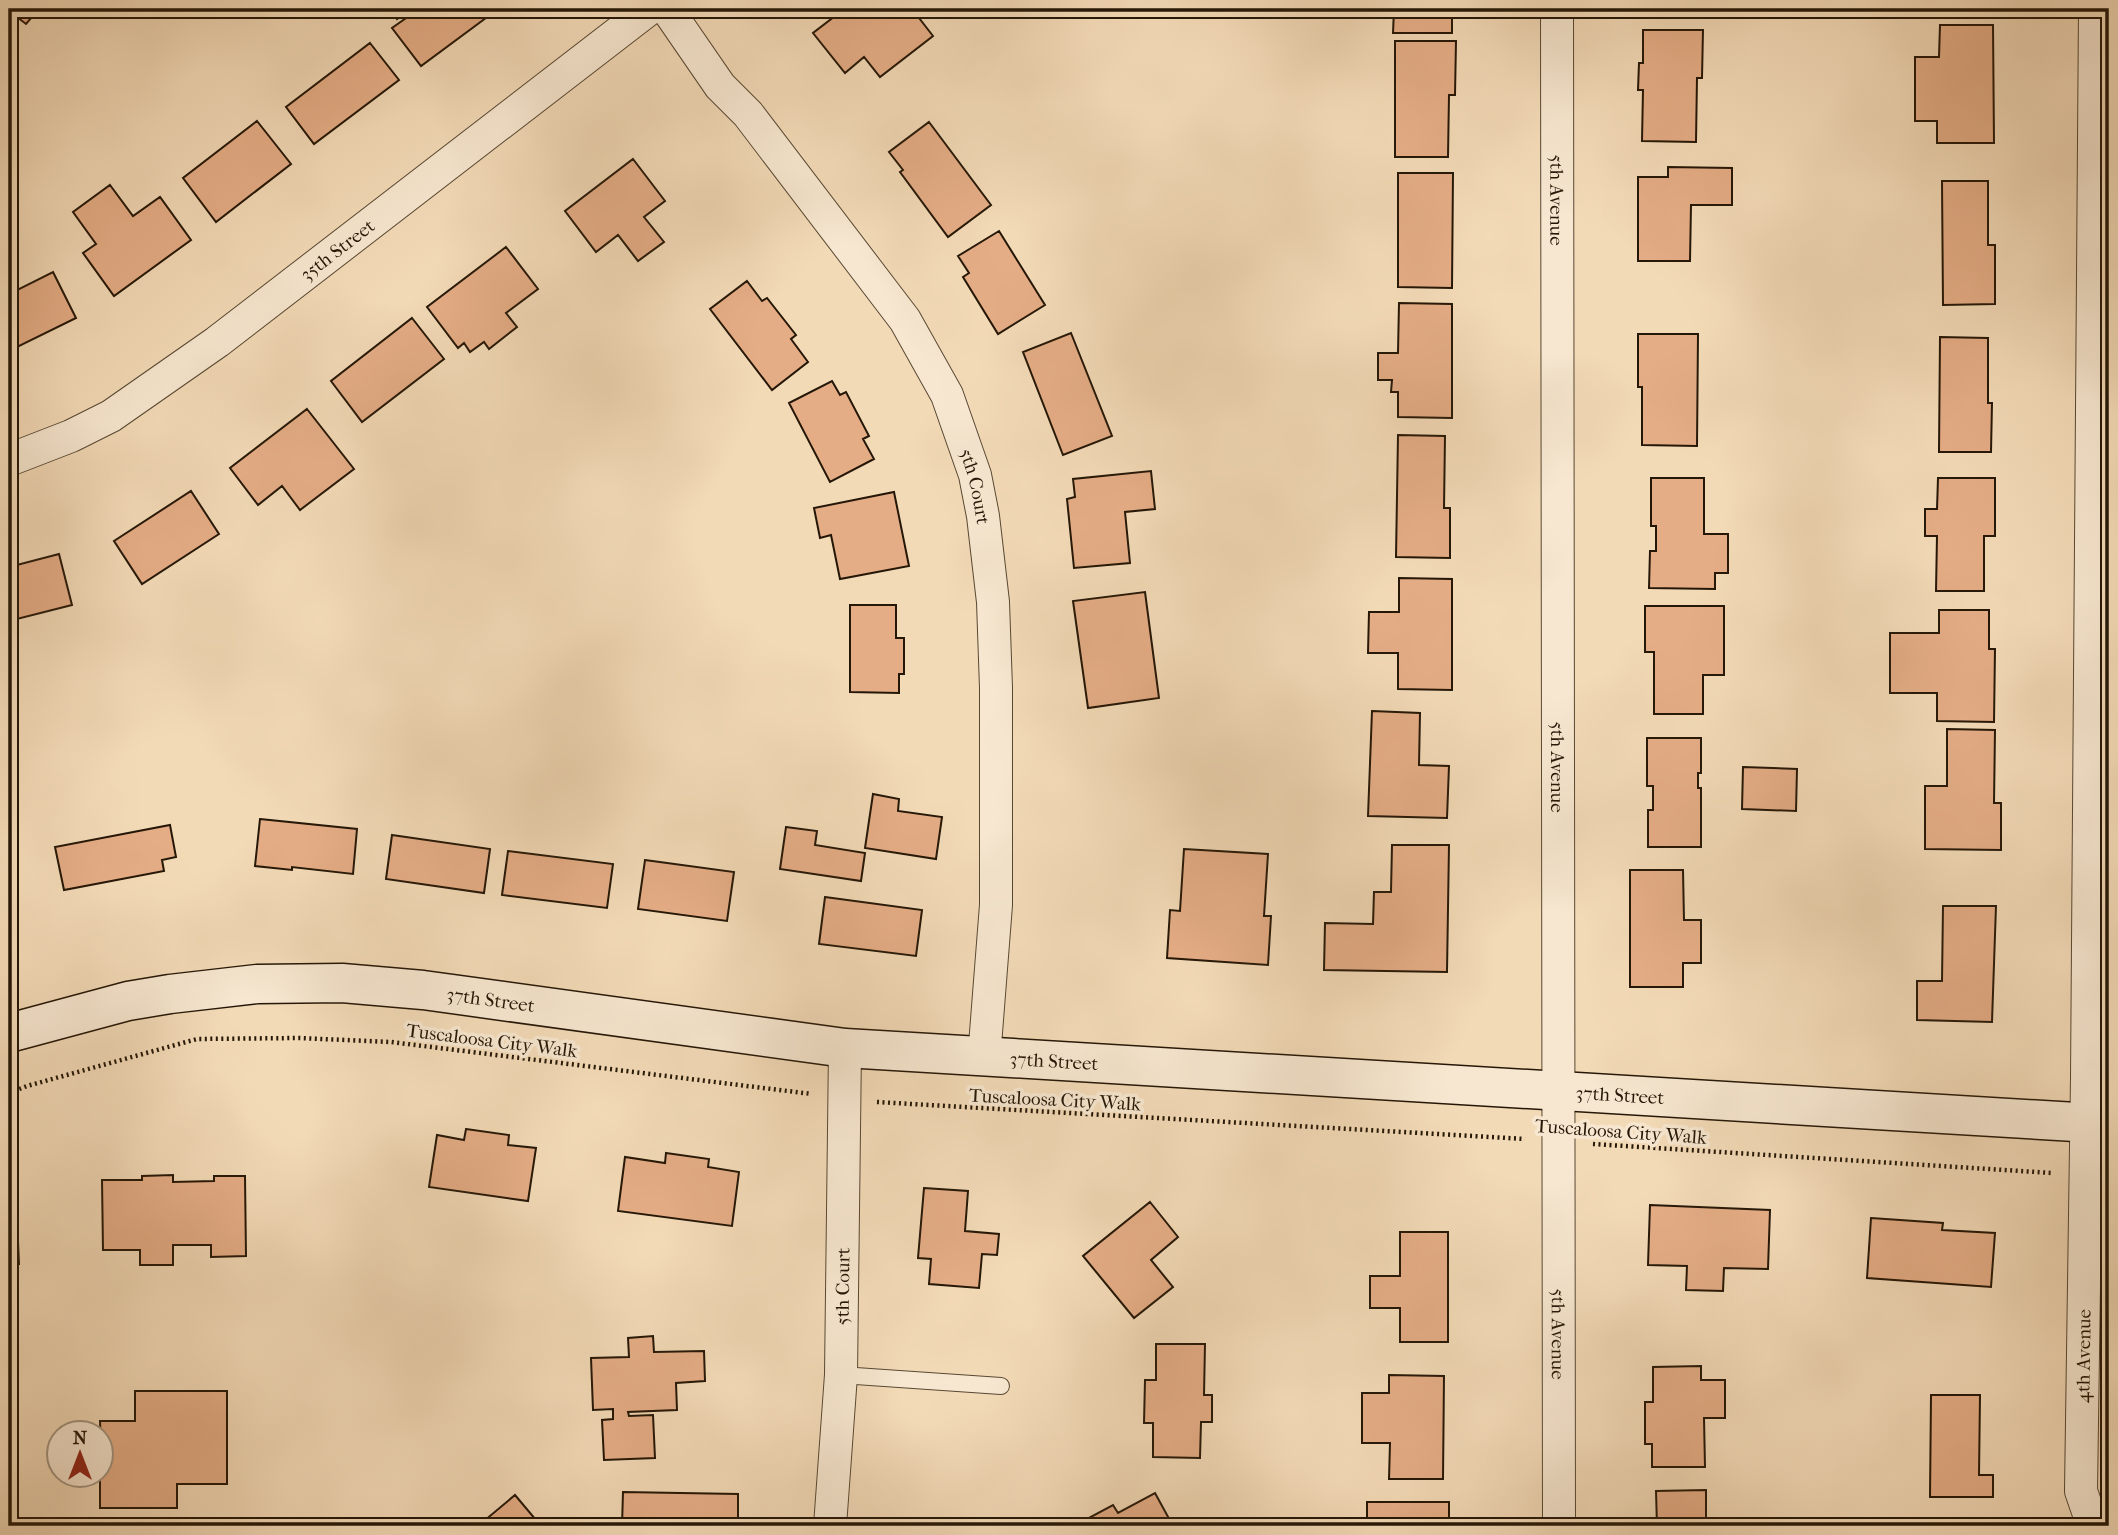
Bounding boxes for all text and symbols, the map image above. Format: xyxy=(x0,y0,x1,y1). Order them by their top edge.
street label: 5th Avenue xyxy=(1545,154,1567,246)
street label: 35th Street xyxy=(296,215,379,286)
street label: 5th Court xyxy=(955,446,994,526)
street label: 5th Avenue xyxy=(1546,721,1568,813)
street label: 37th Street xyxy=(445,983,536,1017)
street label: Tuscaloosa City Walk xyxy=(405,1020,579,1062)
street label: 37th Street xyxy=(1009,1048,1099,1075)
street label: 37th Street xyxy=(1575,1082,1665,1109)
street label: Tuscaloosa City Walk xyxy=(969,1085,1142,1115)
street label: Tuscaloosa City Walk xyxy=(1534,1115,1708,1149)
street label: 5th Court xyxy=(832,1247,855,1325)
street label: 5th Avenue xyxy=(1547,1288,1569,1380)
street label: 4th Avenue xyxy=(2072,1309,2096,1403)
north arrow xyxy=(46,1420,116,1490)
text: N xyxy=(73,1427,88,1449)

